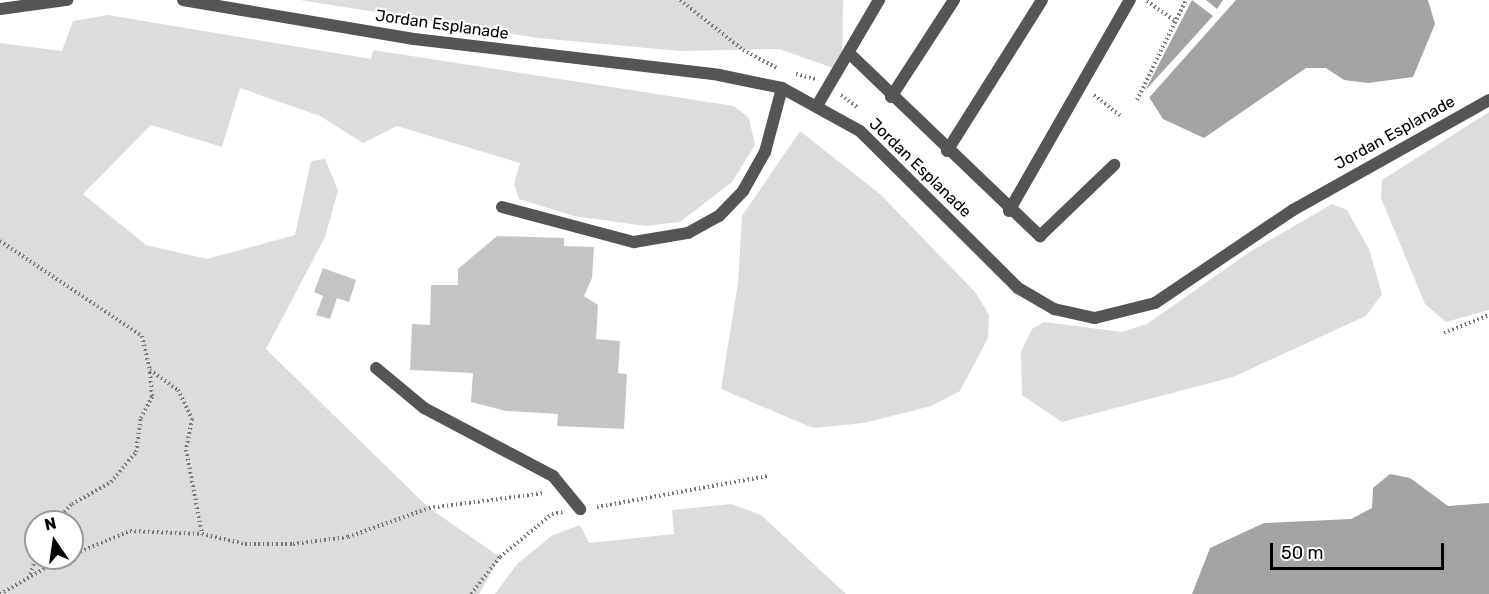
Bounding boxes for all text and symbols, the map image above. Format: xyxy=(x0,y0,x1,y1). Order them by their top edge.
street label: Jordan Esplanade xyxy=(374,6,510,44)
street label: Jordan Esplanade xyxy=(1332,92,1458,174)
street label: Jordan Esplanade xyxy=(865,114,975,222)
north arrow xyxy=(24,510,84,570)
text: N xyxy=(43,513,58,534)
scale bar xyxy=(1273,531,1447,569)
text: 50 m xyxy=(1281,542,1324,564)

